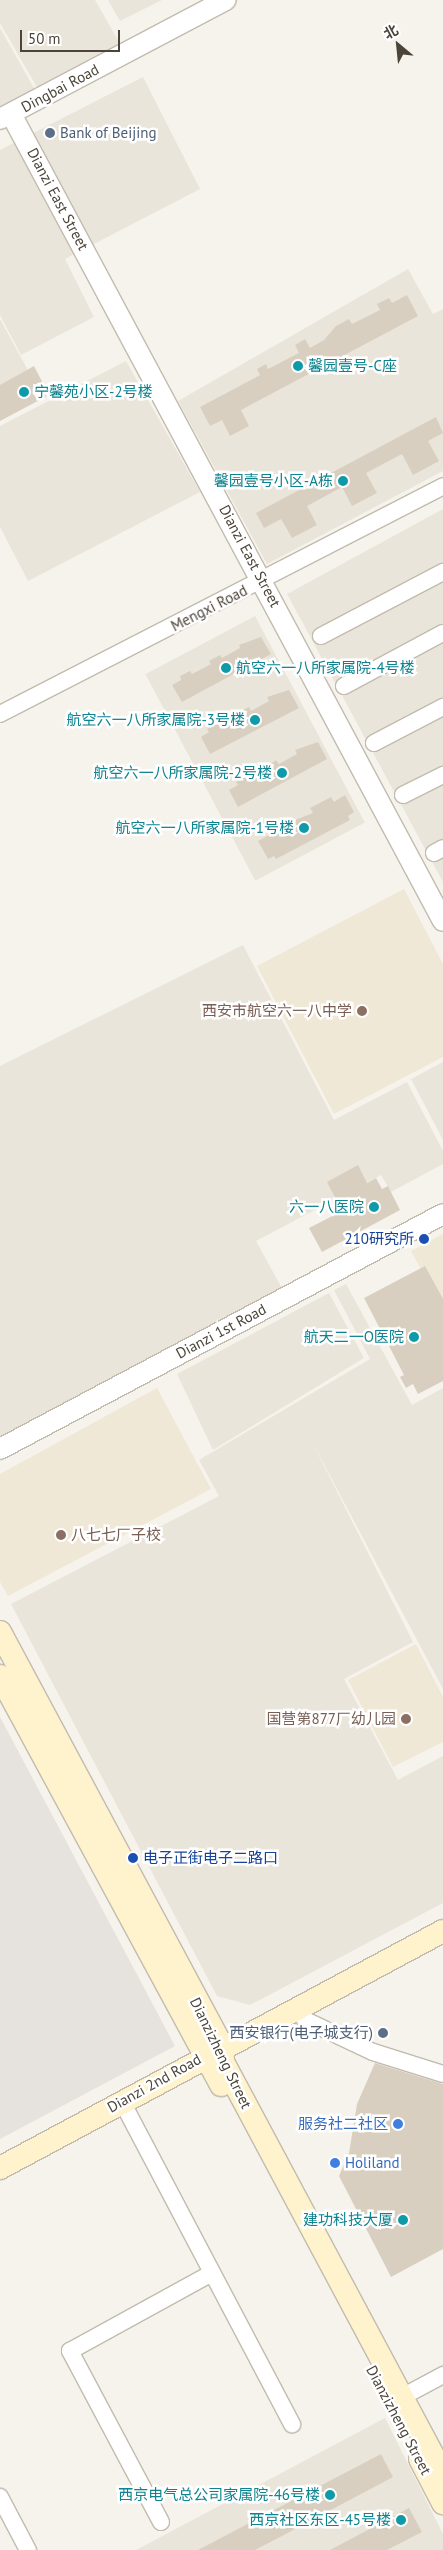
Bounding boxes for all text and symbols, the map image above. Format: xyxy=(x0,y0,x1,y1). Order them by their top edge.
scale bar xyxy=(22,20,122,52)
north arrow xyxy=(373,20,423,70)
text: 北 xyxy=(381,21,401,43)
text: 50 m xyxy=(28,29,61,48)
street label: Dingbai Road xyxy=(18,60,102,116)
place label: Bank of Beijing xyxy=(60,124,157,142)
marker: Bank of Beijing xyxy=(44,127,56,139)
street label: Dianzi East Street xyxy=(23,145,93,253)
place label: 馨园壹号-C座 xyxy=(308,357,397,375)
marker: 馨园壹号-C座 xyxy=(292,360,304,372)
place label: 宁馨苑小区-2号楼 xyxy=(34,383,153,401)
marker: 宁馨苑小区-2号楼 xyxy=(18,386,30,398)
place label: 馨园壹号小区-A栋 xyxy=(214,472,333,490)
marker: 馨园壹号小区-A栋 xyxy=(337,475,349,487)
street label: Dianzi East Street xyxy=(215,502,285,610)
street label: Mengxi Road xyxy=(168,581,250,635)
place label: 航空六一八所家属院-4号楼 xyxy=(236,659,415,677)
marker: 航空六一八所家属院-4号楼 xyxy=(220,662,232,674)
place label: 航空六一八所家属院-3号楼 xyxy=(66,711,245,729)
marker: 航空六一八所家属院-3号楼 xyxy=(249,714,261,726)
place label: 航空六一八所家属院-2号楼 xyxy=(93,764,272,782)
marker: 航空六一八所家属院-2号楼 xyxy=(276,767,288,779)
place label: 航空六一八所家属院-1号楼 xyxy=(115,819,294,837)
marker: 航空六一八所家属院-1号楼 xyxy=(298,822,310,834)
place label: 西安市航空六一八中学 xyxy=(202,1002,352,1020)
marker: 西安市航空六一八中学 xyxy=(356,1005,368,1017)
place label: 六一八医院 xyxy=(289,1198,364,1216)
marker: 六一八医院 xyxy=(368,1201,380,1213)
place label: 210研究所 xyxy=(344,1230,414,1248)
marker: 210研究所 xyxy=(418,1233,430,1245)
street label: Dianzi 1st Road xyxy=(173,1300,269,1362)
place label: 航天二一O医院 xyxy=(304,1328,404,1346)
marker: 航天二一O医院 xyxy=(408,1331,420,1343)
place label: 八七七厂子校 xyxy=(71,1526,161,1544)
marker: 八七七厂子校 xyxy=(55,1529,67,1541)
place label: 国营第877厂幼儿园 xyxy=(266,1710,396,1728)
marker: 国营第877厂幼儿园 xyxy=(400,1713,412,1725)
place label: 电子正街电子二路口 xyxy=(143,1849,278,1867)
marker: 电子正街电子二路口 xyxy=(127,1852,139,1864)
street label: Dianzizheng Street xyxy=(186,1995,256,2111)
place label: 西安银行(电子城支行) xyxy=(230,2024,373,2042)
marker: 西安银行(电子城支行) xyxy=(377,2027,389,2039)
street label: Dianzi 2nd Road xyxy=(104,2050,204,2116)
place label: 服务社二社区 xyxy=(298,2115,388,2133)
marker: 服务社二社区 xyxy=(392,2118,404,2130)
place label: Holiland xyxy=(345,2154,400,2172)
marker: Holiland xyxy=(329,2157,341,2169)
place label: 建功科技大厦 xyxy=(303,2211,393,2229)
marker: 建功科技大厦 xyxy=(397,2214,409,2226)
street label: Dianzizheng Street xyxy=(363,2362,435,2478)
place label: 西京电气总公司家属院-46号楼 xyxy=(118,2486,320,2504)
marker: 西京电气总公司家属院-46号楼 xyxy=(324,2489,336,2501)
place label: 西京社区东区-45号楼 xyxy=(249,2511,391,2529)
marker: 西京社区东区-45号楼 xyxy=(395,2514,407,2526)

